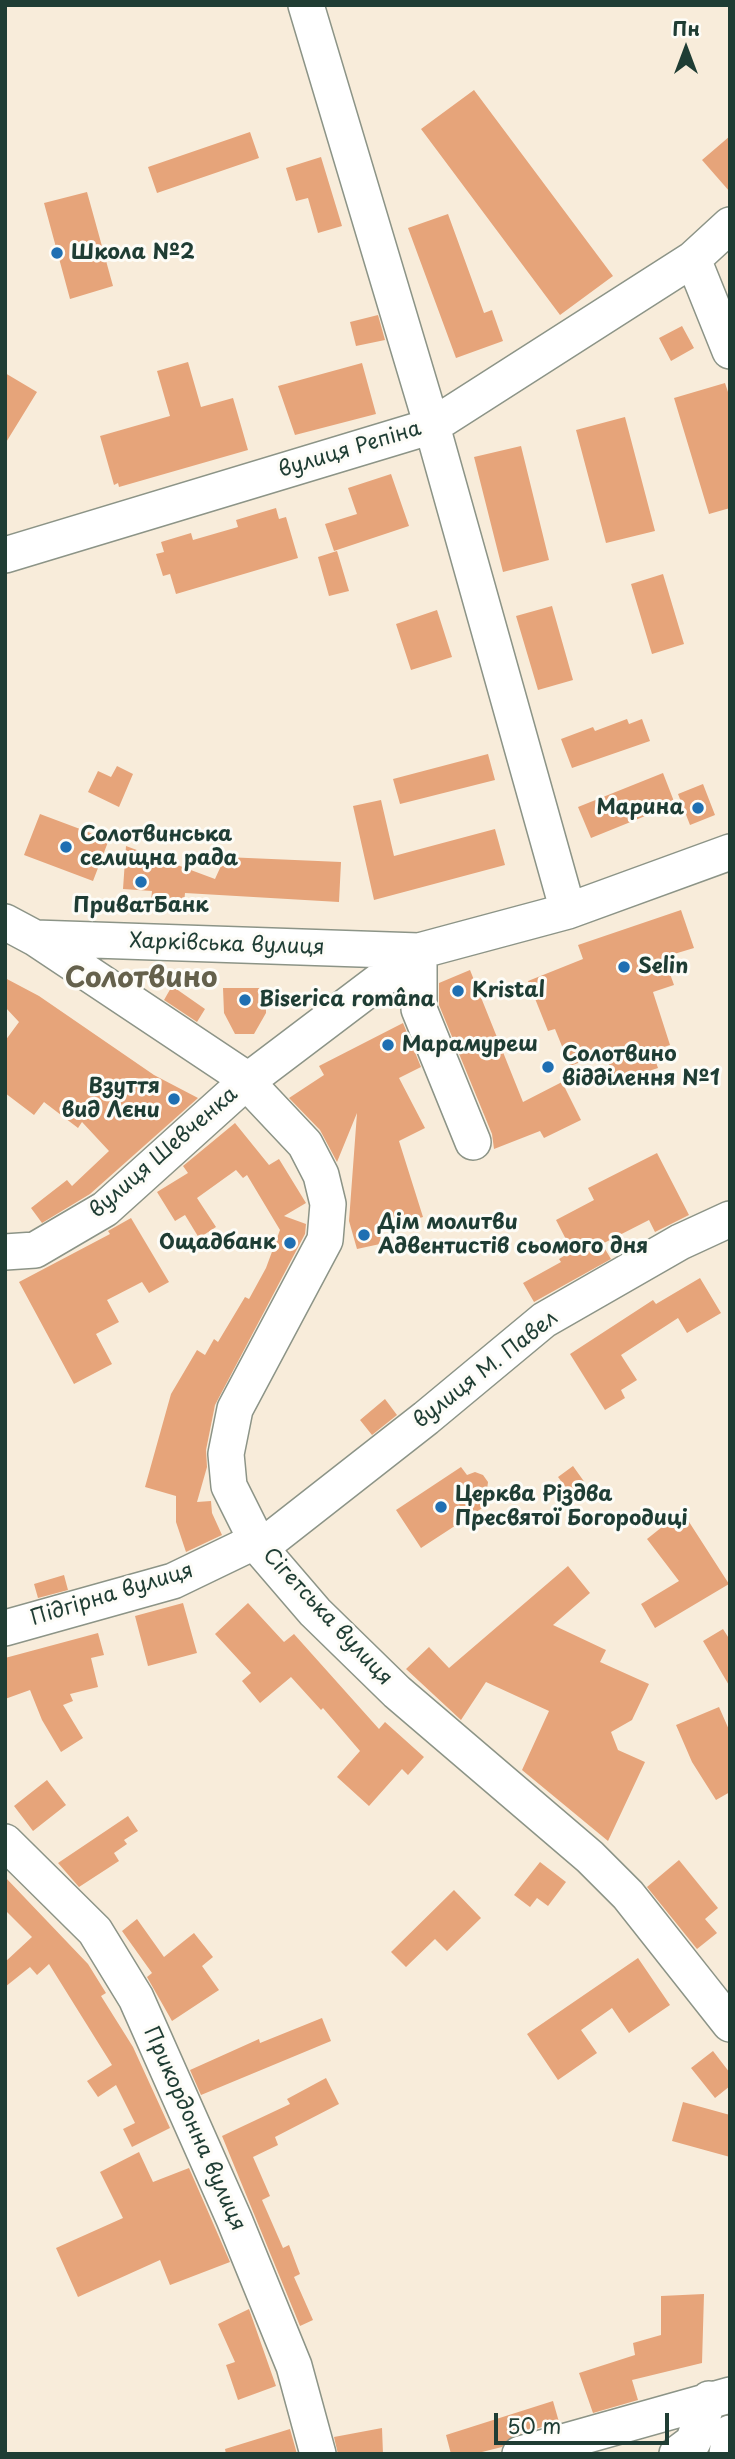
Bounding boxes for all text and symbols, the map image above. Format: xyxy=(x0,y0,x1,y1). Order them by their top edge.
north arrow xyxy=(651,14,721,84)
text: Пн xyxy=(672,14,700,42)
place label: Школа №2 xyxy=(71,240,195,266)
marker: Школа №2 xyxy=(49,245,65,261)
street label: вулиця Репіна xyxy=(276,416,424,484)
place label: Марина xyxy=(596,795,684,821)
marker: Марина xyxy=(690,800,706,816)
place label: Солотвинська селищна рада xyxy=(80,822,238,872)
marker: Солотвинська селищна рада xyxy=(58,839,74,855)
marker: ПриватБанк xyxy=(133,874,149,890)
place label: ПриватБанк xyxy=(73,893,209,919)
street label: Харківська вулиця xyxy=(129,929,325,961)
place label: Selin xyxy=(638,954,688,980)
marker: Selin xyxy=(616,959,632,975)
district label: Солотвино xyxy=(65,962,217,996)
place label: Kristal xyxy=(472,978,545,1004)
marker: Kristal xyxy=(450,983,466,999)
place label: Biserica româna xyxy=(259,987,435,1013)
marker: Biserica româna xyxy=(237,992,253,1008)
place label: Марамуреш xyxy=(402,1032,538,1058)
marker: Марамуреш xyxy=(380,1037,396,1053)
place label: Солотвино відділення №1 xyxy=(562,1042,720,1092)
marker: Солотвино відділення №1 xyxy=(540,1059,556,1075)
place label: Взуття вид Лєни xyxy=(62,1074,160,1124)
street label: вулиця Шевченка xyxy=(85,1082,243,1224)
marker: Взуття вид Лєни xyxy=(166,1091,182,1107)
place label: Дім молитви Адвентистів сьомого дня xyxy=(378,1210,648,1260)
marker: Дім молитви Адвентистів сьомого дня xyxy=(356,1227,372,1243)
place label: Ощадбанк xyxy=(159,1230,276,1256)
marker: Ощадбанк xyxy=(282,1235,298,1251)
street label: вулиця М. Павел xyxy=(409,1306,563,1434)
place label: Церква Різдва Пресвятої Богородиці xyxy=(455,1482,688,1532)
marker: Церква Різдва Пресвятої Богородиці xyxy=(433,1499,449,1515)
street label: Сігетська вулиця xyxy=(257,1543,397,1691)
street label: Підгірна вулиця xyxy=(28,1558,196,1632)
street label: Прикордонна вулиця xyxy=(138,2023,250,2235)
scale bar xyxy=(497,2400,672,2444)
text: 50 m xyxy=(507,2409,561,2441)

